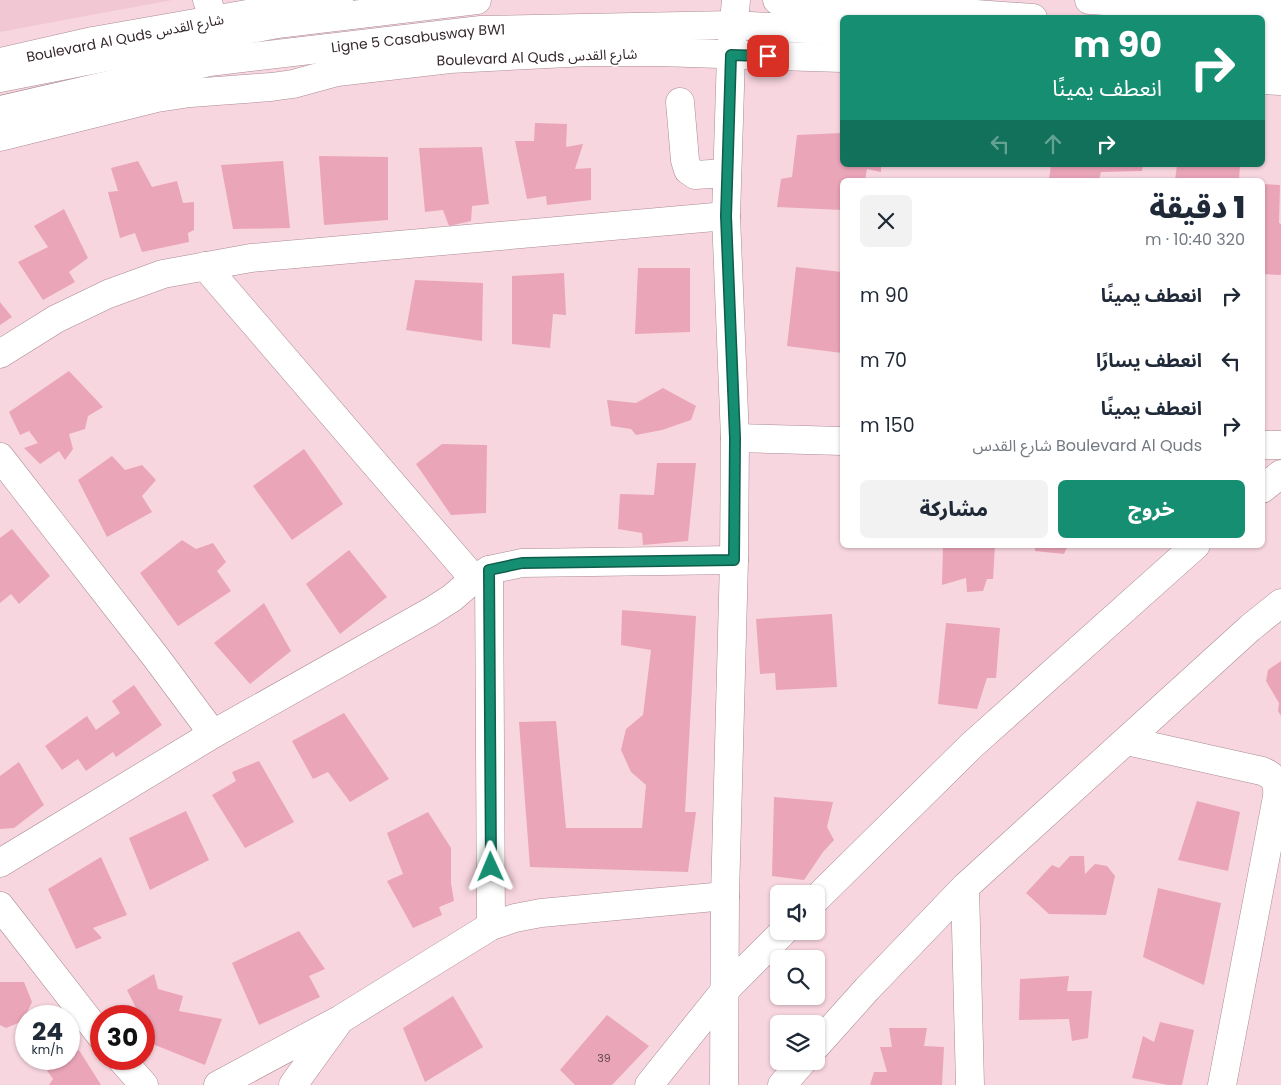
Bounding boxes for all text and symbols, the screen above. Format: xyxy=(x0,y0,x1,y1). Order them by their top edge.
street label: Boulevard Al Quds شارع القدس xyxy=(25,9,226,68)
street label: Ligne 5 Casabusway BW1 xyxy=(330,20,505,58)
text: 90 m xyxy=(1073,20,1162,69)
pin xyxy=(747,35,789,77)
icon: right xyxy=(1180,35,1245,100)
icon: arrive xyxy=(754,42,782,70)
street label: Boulevard Al Quds شارع القدس xyxy=(436,44,638,71)
text: انعطف يمينًا xyxy=(1052,73,1162,104)
icon: left xyxy=(986,130,1014,158)
icon: ahead xyxy=(1039,130,1067,158)
icon: right xyxy=(1092,130,1120,158)
text: 1 دقيقة xyxy=(1149,186,1245,229)
button: close xyxy=(860,195,912,247)
text: 320 m · 10:40 xyxy=(1145,228,1245,251)
text: 90 m xyxy=(860,282,909,309)
text: انعطف يمينًا xyxy=(1101,282,1202,309)
icon: right xyxy=(1217,282,1245,310)
text: 70 m xyxy=(860,347,907,374)
text: انعطف يسارًا xyxy=(1096,347,1202,374)
icon: left xyxy=(1217,347,1245,375)
text: انعطف يمينًا xyxy=(1101,395,1202,422)
text: 150 m xyxy=(860,412,915,439)
icon: right xyxy=(1217,412,1245,440)
text: Boulevard Al Quds شارع القدس xyxy=(973,434,1202,457)
button: مشاركة xyxy=(860,480,1048,538)
button: خروج xyxy=(1058,480,1245,538)
position arrow xyxy=(464,840,516,892)
map controls xyxy=(770,885,825,1070)
button: sound xyxy=(770,885,825,940)
button: search xyxy=(770,950,825,1005)
speed limit sign: 30 xyxy=(90,1005,155,1070)
text: 24 xyxy=(32,1014,63,1049)
button: layers xyxy=(770,1015,825,1070)
text: km/h xyxy=(32,1041,63,1058)
house number: 39 xyxy=(597,1050,611,1066)

